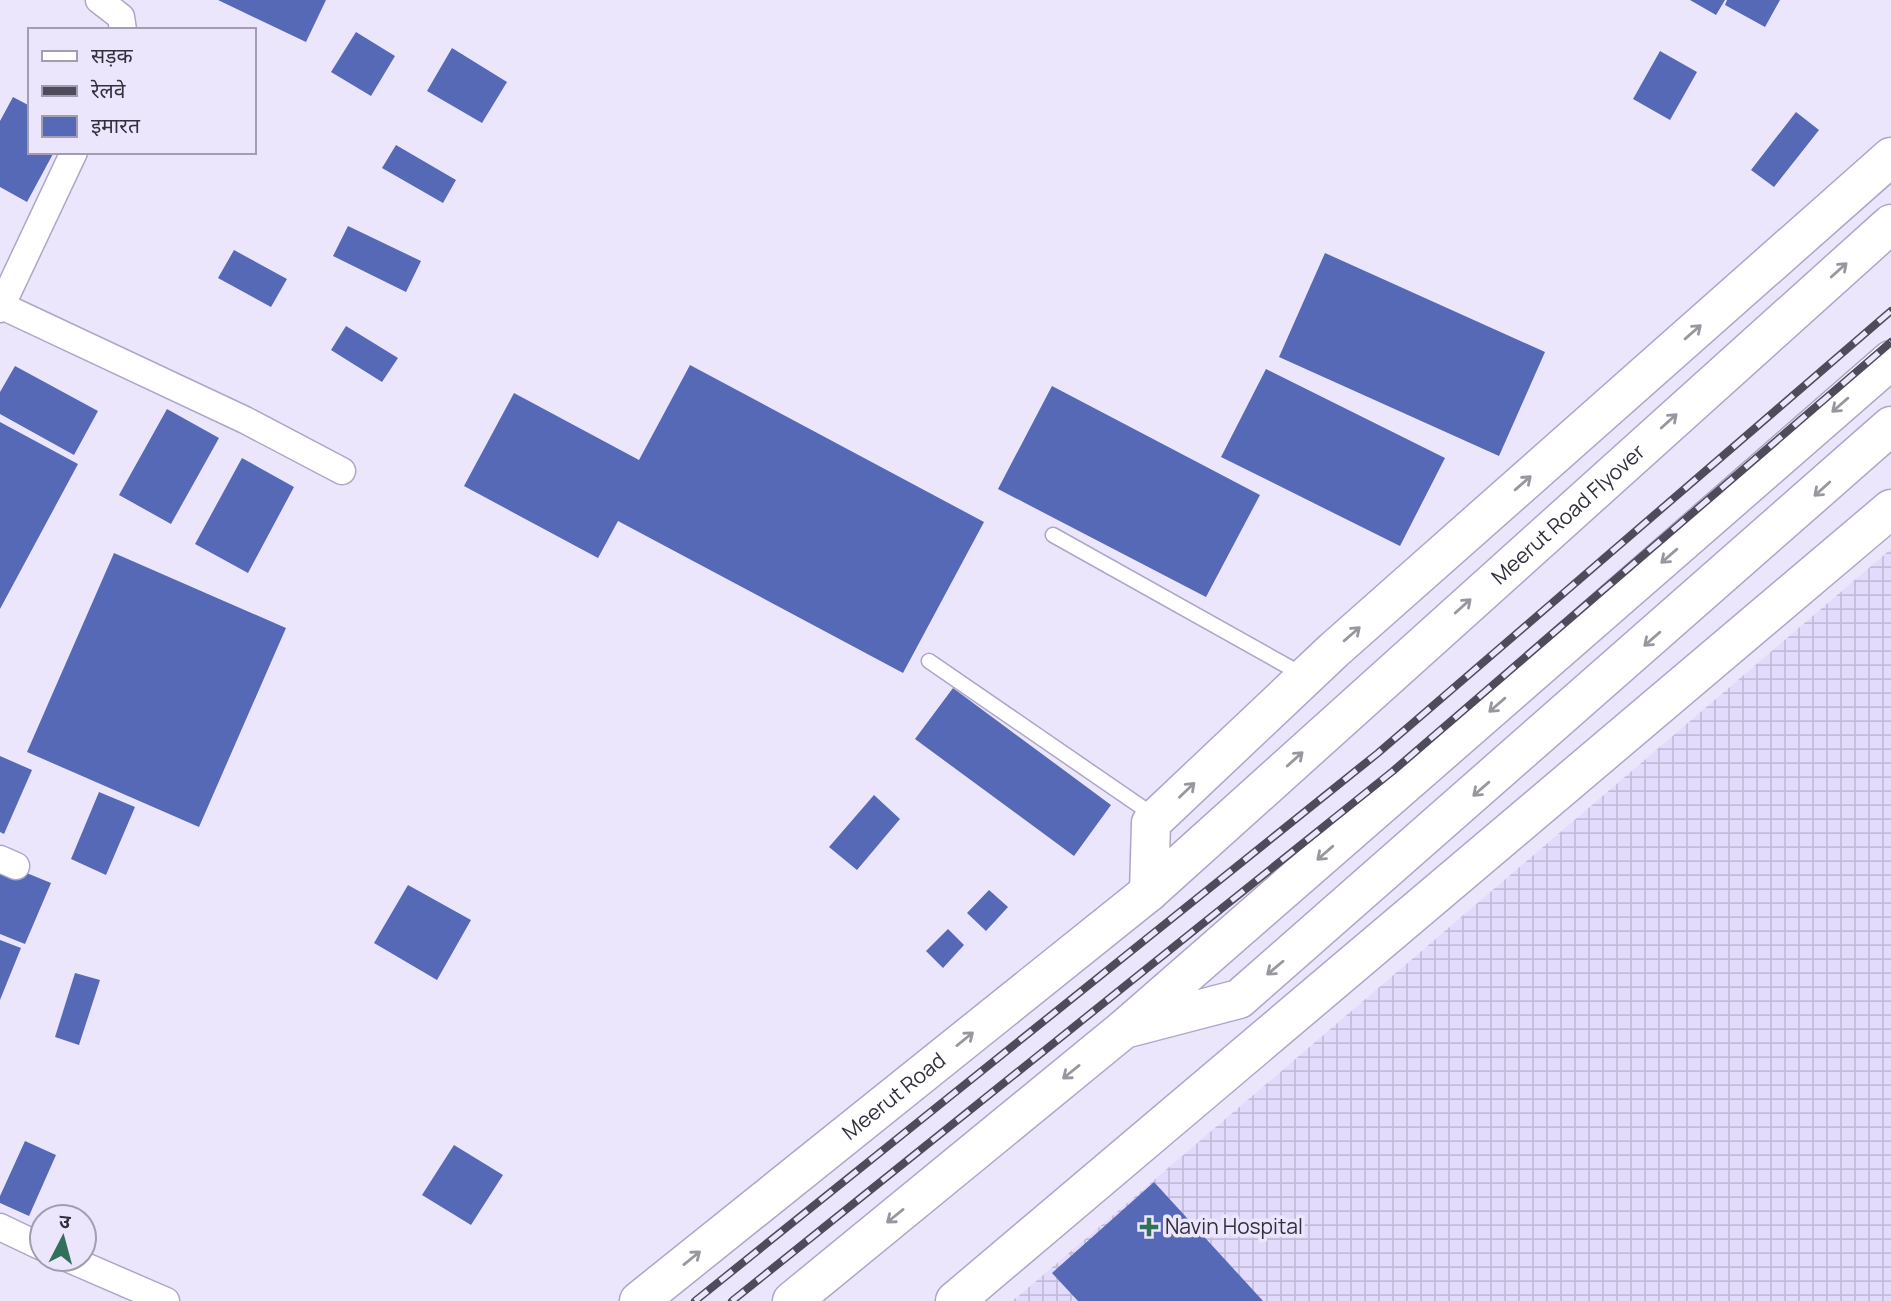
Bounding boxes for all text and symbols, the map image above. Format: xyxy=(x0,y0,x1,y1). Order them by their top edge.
legend xyxy=(28,28,256,154)
text: सड़क xyxy=(91,41,133,69)
text: रेलवे xyxy=(90,76,126,104)
text: इमारत xyxy=(91,111,141,139)
one-way arrow xyxy=(1830,262,1848,278)
one-way arrow xyxy=(1684,324,1702,340)
one-way arrow xyxy=(1831,397,1849,413)
one-way arrow xyxy=(1660,413,1677,430)
street label: Meerut Road Flyover xyxy=(1485,437,1651,590)
one-way arrow xyxy=(1514,475,1532,491)
one-way arrow xyxy=(1814,480,1832,496)
one-way arrow xyxy=(1660,548,1678,564)
one-way arrow xyxy=(1454,598,1472,614)
one-way arrow xyxy=(1343,626,1361,642)
one-way arrow xyxy=(1643,631,1661,647)
one-way arrow xyxy=(1489,697,1507,713)
one-way arrow xyxy=(1286,751,1303,768)
one-way arrow xyxy=(1178,781,1195,798)
one-way arrow xyxy=(1472,781,1490,797)
one-way arrow xyxy=(1316,845,1334,861)
one-way arrow xyxy=(1267,960,1285,976)
one-way arrow xyxy=(956,1031,974,1047)
street label: Meerut Road xyxy=(836,1046,951,1146)
one-way arrow xyxy=(1063,1064,1081,1080)
north arrow xyxy=(28,1203,98,1273)
text: उ xyxy=(58,1208,73,1235)
one-way arrow xyxy=(887,1209,905,1224)
place label: Navin Hospital xyxy=(1165,1212,1303,1240)
marker: Navin Hospital xyxy=(1139,1217,1159,1237)
one-way arrow xyxy=(683,1251,701,1266)

